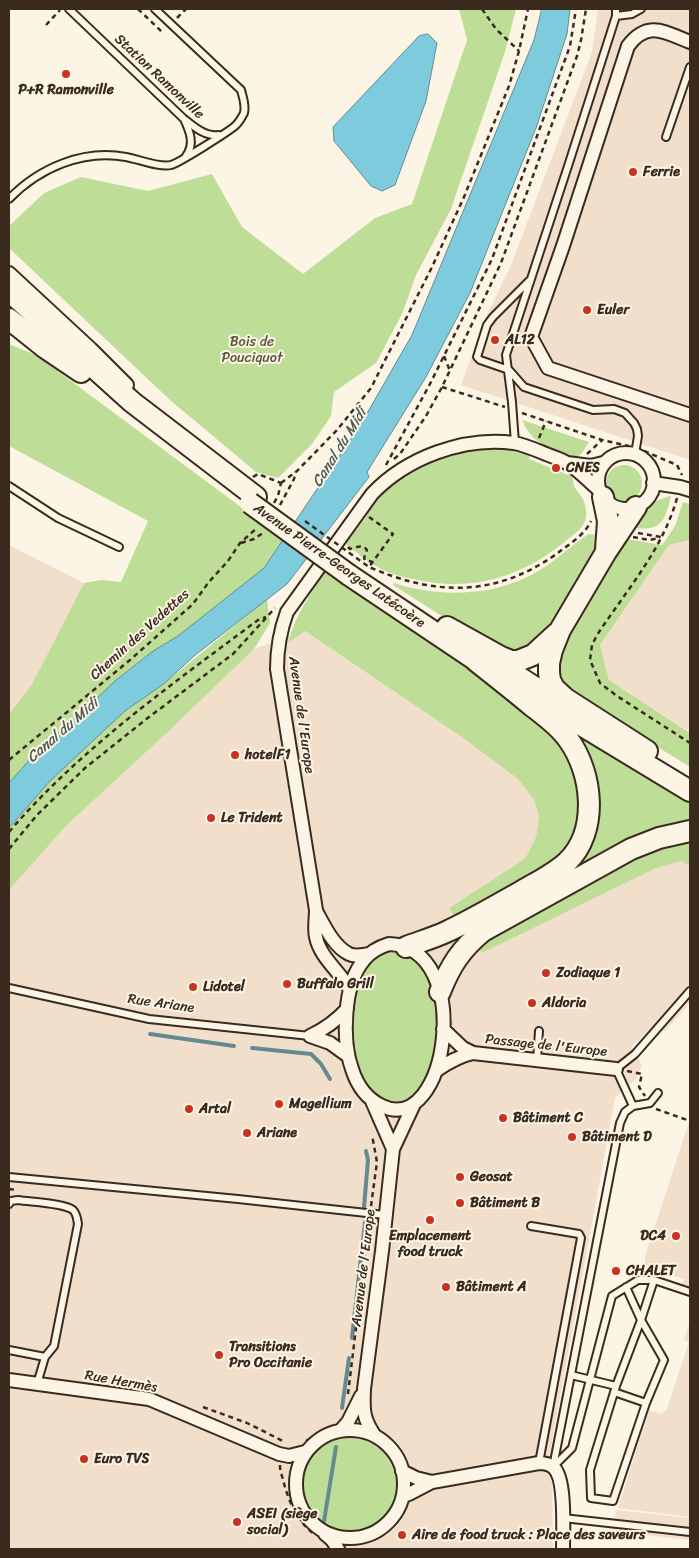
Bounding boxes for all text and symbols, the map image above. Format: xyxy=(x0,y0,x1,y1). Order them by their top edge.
street label: Station Ramonville xyxy=(111,31,207,123)
marker: P+R Ramonville xyxy=(60,68,72,80)
place label: P+R Ramonville xyxy=(18,82,114,98)
place label: Ferrie xyxy=(643,164,680,180)
marker: Ferrie xyxy=(627,166,639,178)
place label: Euler xyxy=(597,302,629,318)
marker: Euler xyxy=(581,304,593,316)
place label: AL12 xyxy=(505,332,535,348)
park label: Bois de Pouciquot xyxy=(221,334,283,367)
marker: AL12 xyxy=(489,334,501,346)
water label: Canal du Midi xyxy=(309,406,371,490)
place label: CNES xyxy=(566,460,600,476)
marker: CNES xyxy=(550,462,562,474)
street label: Avenue Pierre-Georges Latécoère xyxy=(250,500,428,632)
street label: Chemin des Vedettes xyxy=(87,586,193,684)
street label: Avenue de l'Europe xyxy=(284,655,318,775)
water label: Canal du Midi xyxy=(24,695,102,767)
place label: hotelF1 xyxy=(245,747,290,763)
marker: hotelF1 xyxy=(229,749,241,761)
place label: Le Trident xyxy=(221,810,283,826)
marker: Le Trident xyxy=(205,812,217,824)
place label: Zodiaque 1 xyxy=(556,965,620,981)
marker: Zodiaque 1 xyxy=(540,967,552,979)
place label: Buffalo Grill xyxy=(297,976,374,992)
marker: Buffalo Grill xyxy=(281,978,293,990)
place label: Lidotel xyxy=(203,979,245,995)
marker: Lidotel xyxy=(187,981,199,993)
street label: Rue Ariane xyxy=(127,991,195,1017)
place label: Aldoria xyxy=(542,995,586,1011)
marker: Aldoria xyxy=(526,997,538,1009)
street label: Passage de l'Europe xyxy=(484,1031,608,1061)
place label: Magellium xyxy=(289,1096,352,1112)
marker: Magellium xyxy=(273,1098,285,1110)
place label: Artal xyxy=(199,1101,231,1117)
marker: Artal xyxy=(183,1103,195,1115)
place label: Bâtiment C xyxy=(513,1110,583,1126)
marker: Bâtiment C xyxy=(497,1112,509,1124)
place label: Ariane xyxy=(257,1125,297,1141)
marker: Ariane xyxy=(241,1127,253,1139)
place label: Bâtiment D xyxy=(582,1129,652,1145)
marker: Bâtiment D xyxy=(566,1131,578,1143)
place label: Geosat xyxy=(470,1169,513,1185)
marker: Geosat xyxy=(454,1171,466,1183)
place label: Bâtiment B xyxy=(470,1195,540,1211)
marker: Bâtiment B xyxy=(454,1197,466,1209)
street label: Avenue de l'Europe xyxy=(348,1208,380,1328)
marker: Emplacement food truck xyxy=(424,1214,436,1226)
place label: Emplacement food truck xyxy=(389,1228,471,1260)
place label: DC4 xyxy=(640,1228,666,1244)
marker: DC4 xyxy=(670,1230,682,1242)
place label: CHALET xyxy=(626,1263,676,1279)
marker: CHALET xyxy=(610,1265,622,1277)
place label: Bâtiment A xyxy=(456,1279,526,1295)
marker: Bâtiment A xyxy=(440,1281,452,1293)
place label: Transitions Pro Occitanie xyxy=(229,1339,312,1371)
marker: Transitions Pro Occitanie xyxy=(213,1349,225,1361)
street label: Rue Hermès xyxy=(83,1367,159,1397)
place label: Euro TVS xyxy=(94,1451,149,1467)
marker: Euro TVS xyxy=(78,1453,90,1465)
place label: ASEI (siège social) xyxy=(247,1506,317,1538)
marker: ASEI (siège social) xyxy=(231,1516,243,1528)
place label: Aire de food truck : Place des saveurs xyxy=(412,1527,645,1543)
marker: Aire de food truck : Place des saveurs xyxy=(396,1529,408,1541)

